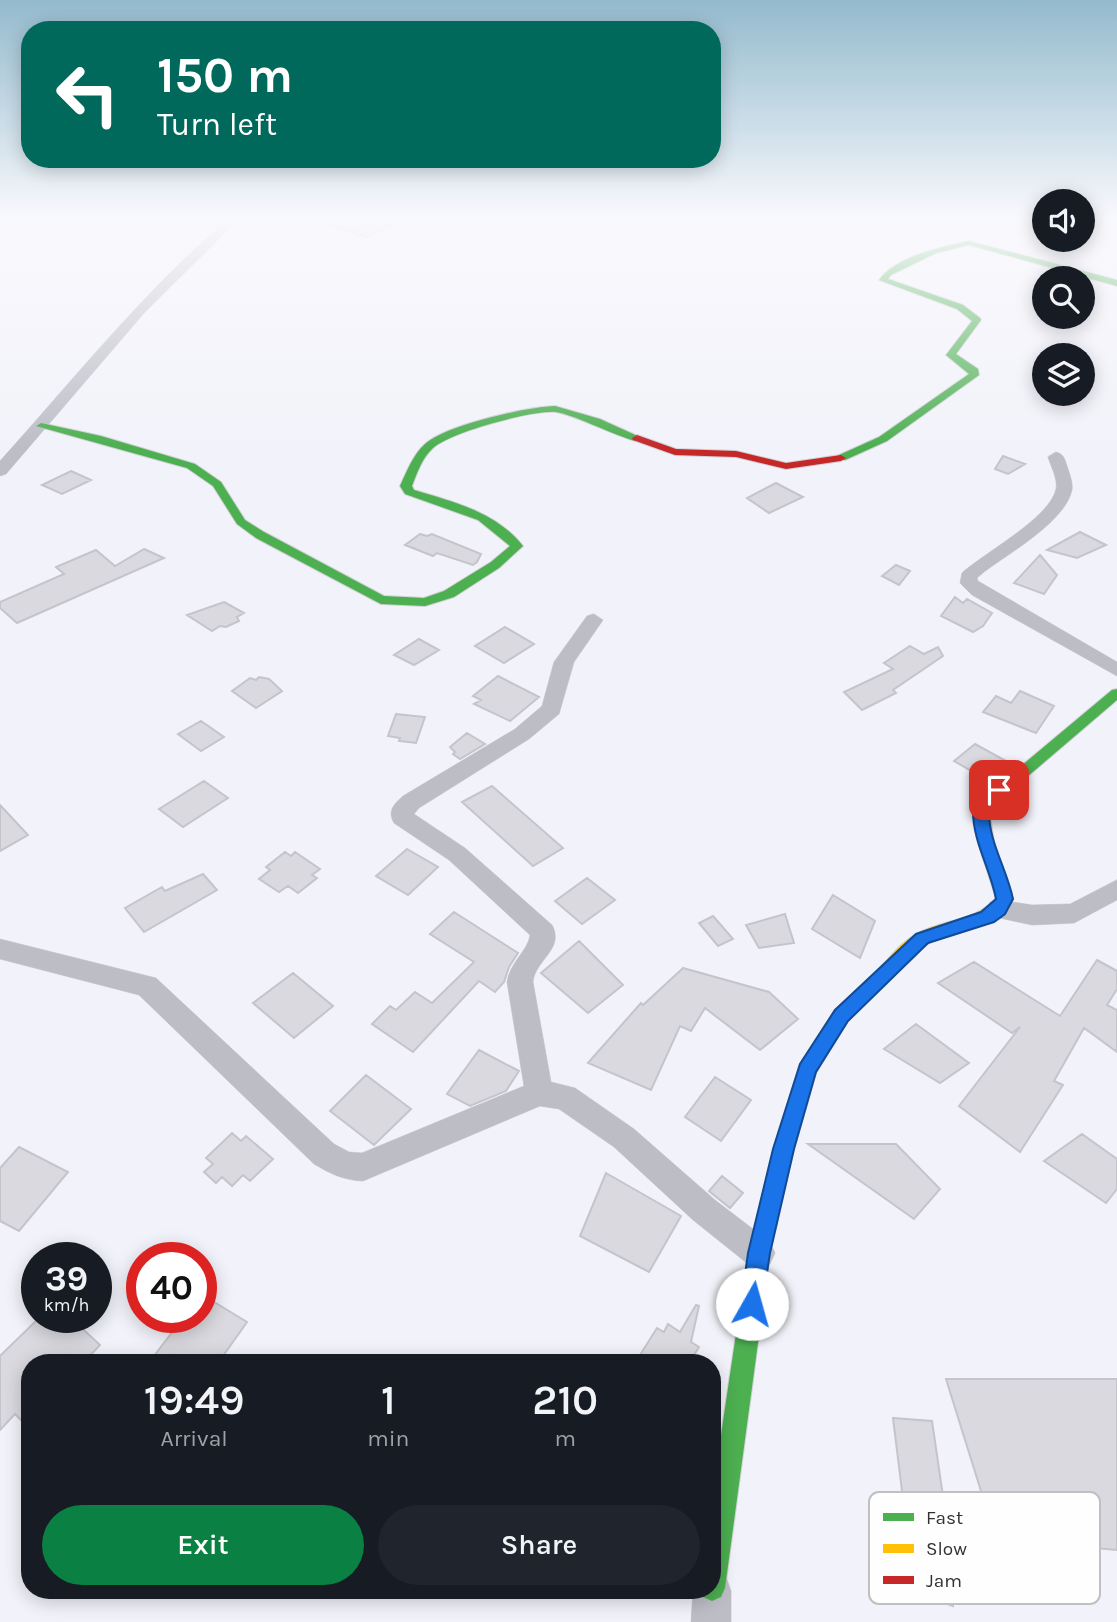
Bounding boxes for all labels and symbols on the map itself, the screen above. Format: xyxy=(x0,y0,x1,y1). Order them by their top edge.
pin xyxy=(969,760,1029,820)
speed limit sign: 40 xyxy=(126,1242,217,1333)
position arrow xyxy=(715,1267,789,1341)
legend xyxy=(869,1492,1100,1604)
text: Fast xyxy=(926,1507,963,1529)
text: Slow xyxy=(926,1538,967,1560)
text: Jam xyxy=(926,1570,962,1592)

